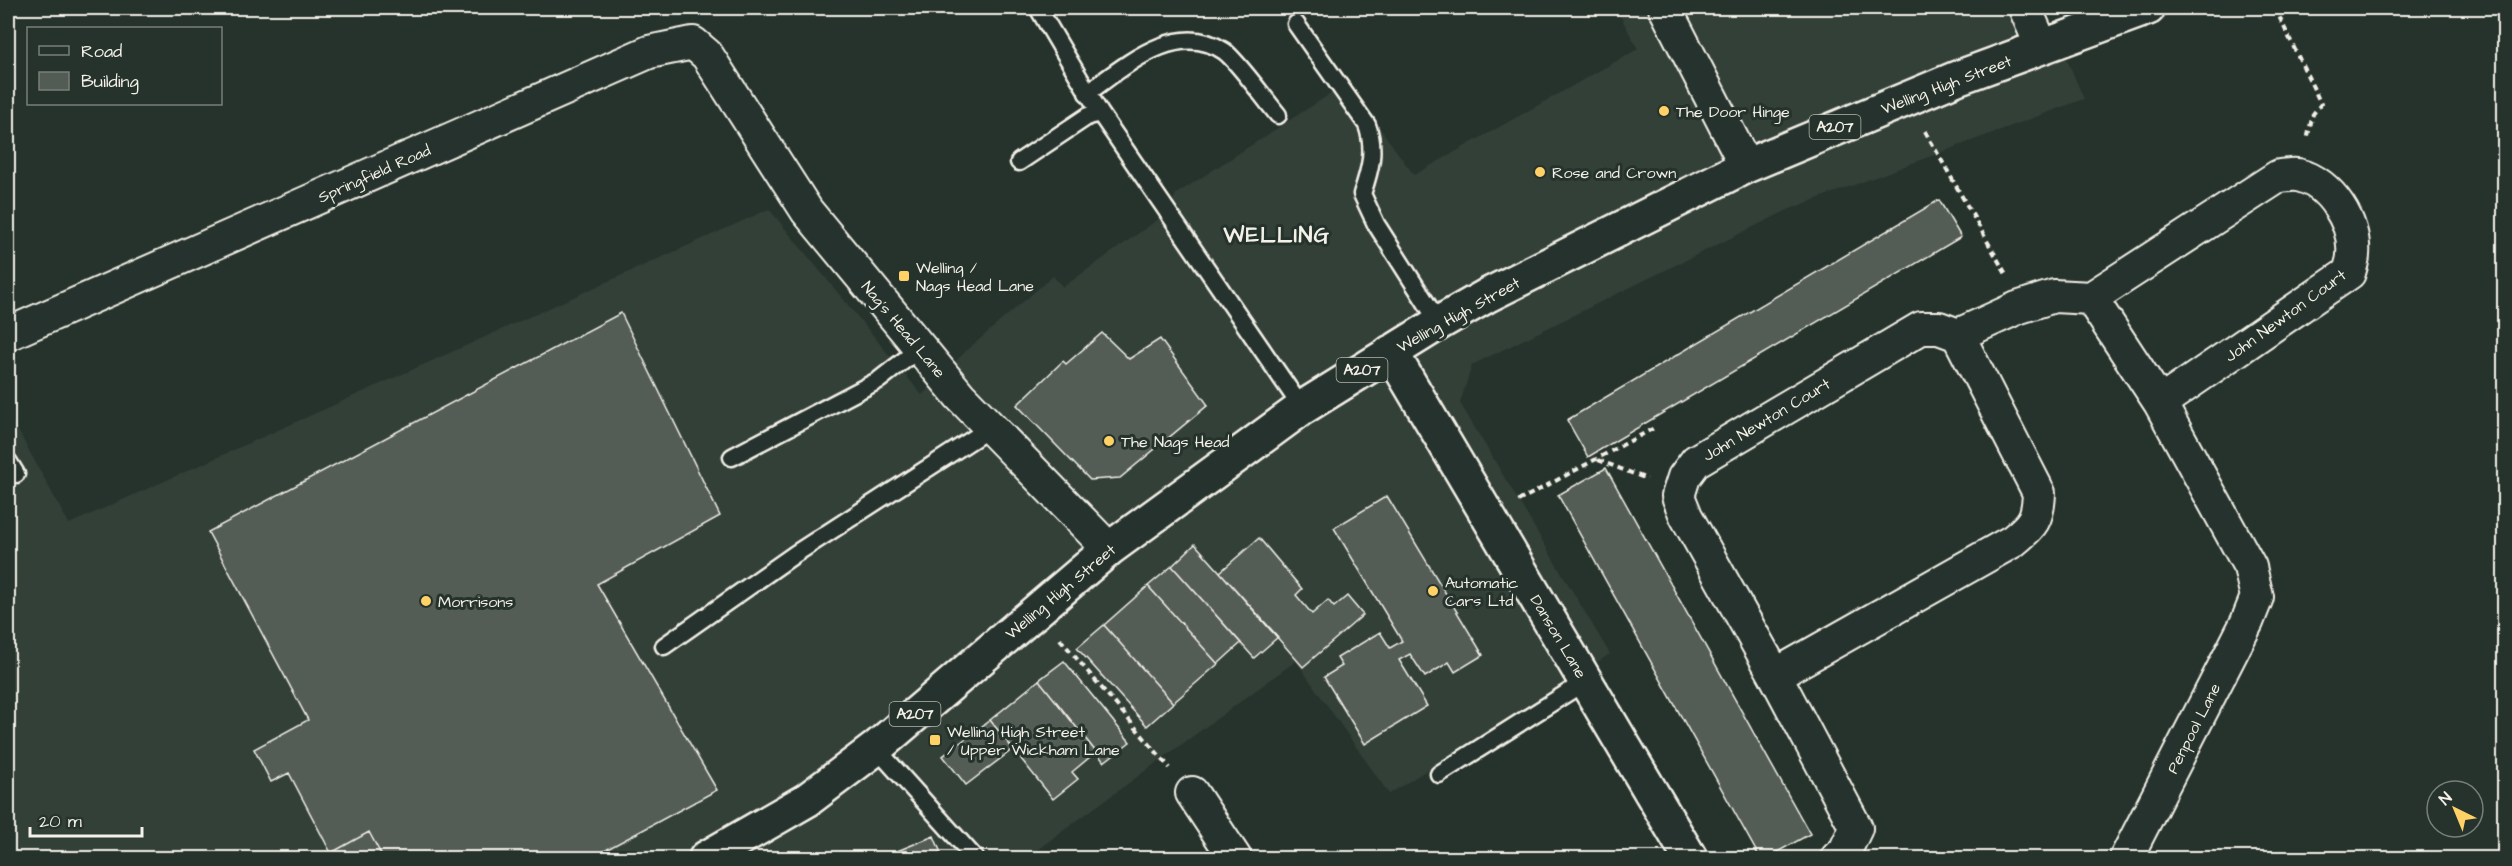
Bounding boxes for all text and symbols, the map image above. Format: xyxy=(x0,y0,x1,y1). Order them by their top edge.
legend xyxy=(27,27,222,105)
text: Road xyxy=(81,39,122,64)
street label: Welling High Street xyxy=(1878,50,2016,121)
text: Building xyxy=(81,69,139,95)
place label: The Door Hinge xyxy=(1676,101,1790,124)
marker: The Door Hinge xyxy=(1657,104,1671,118)
road number: A207 xyxy=(1810,115,1860,139)
street label: Springfield Road xyxy=(315,139,435,210)
place label: Rose and Crown xyxy=(1552,162,1676,184)
marker: Rose and Crown xyxy=(1533,165,1547,179)
district label: WELLING xyxy=(1222,220,1331,251)
place label: Welling / Nags Head Lane xyxy=(916,257,1034,298)
street label: John Newton Court xyxy=(2220,264,2351,367)
marker: Welling / Nags Head Lane xyxy=(897,269,911,283)
street label: Welling High Street xyxy=(1393,272,1525,359)
street label: Nag's Head Lane xyxy=(855,276,951,384)
road number: A207 xyxy=(1336,358,1388,382)
street label: John Newton Court xyxy=(1699,373,1835,467)
place label: The Nags Head xyxy=(1121,431,1230,454)
marker: The Nags Head xyxy=(1102,434,1116,448)
street label: Welling High Street xyxy=(1001,539,1122,645)
place label: Automatic Cars Ltd xyxy=(1445,572,1518,612)
marker: Automatic Cars Ltd xyxy=(1426,584,1440,598)
place label: Morrisons xyxy=(438,591,513,613)
street label: Danson Lane xyxy=(1525,591,1592,683)
marker: Morrisons xyxy=(419,594,433,608)
street label: Penpool Lane xyxy=(2162,679,2226,777)
road number: A207 xyxy=(890,702,940,726)
place label: Welling High Street / Upper Wickham Lane xyxy=(947,721,1120,761)
marker: Welling High Street / Upper Wickham Lane xyxy=(928,733,942,747)
north arrow xyxy=(2425,779,2485,839)
text: N xyxy=(2434,787,2457,810)
scale bar xyxy=(30,800,142,838)
text: 20 m xyxy=(39,809,82,834)

